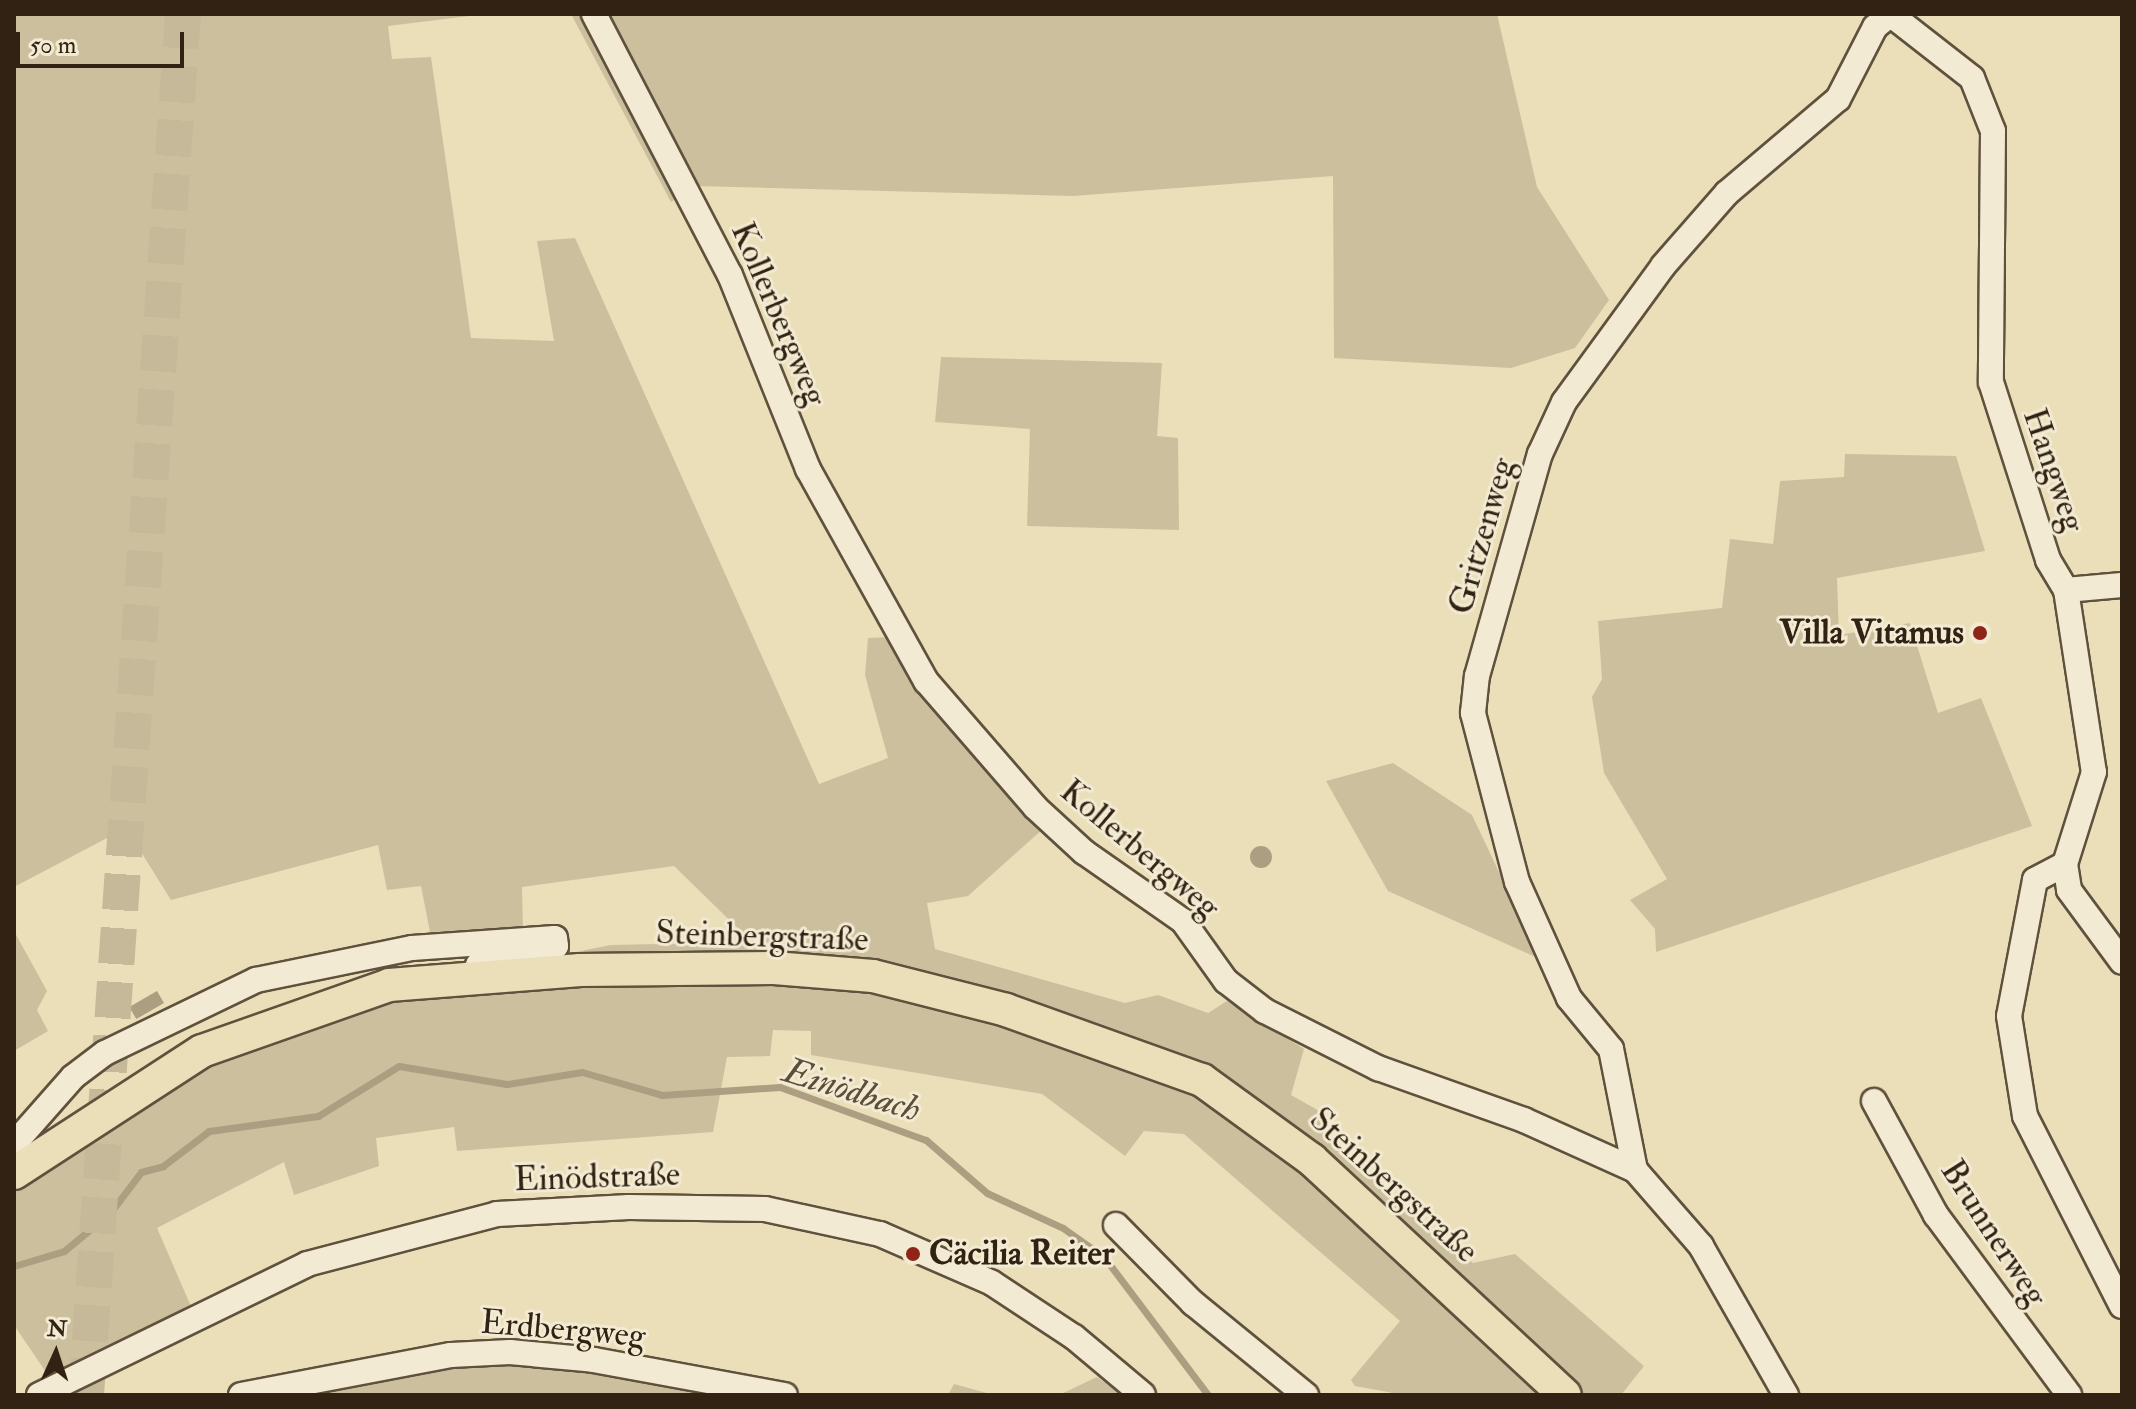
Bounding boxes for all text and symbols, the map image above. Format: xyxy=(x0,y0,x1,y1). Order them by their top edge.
scale bar xyxy=(20,16,188,66)
text: 50 m xyxy=(30,30,76,61)
street label: Kollerbergweg xyxy=(722,216,836,412)
street label: Hangweg xyxy=(2014,403,2094,537)
street label: Gritzenweg xyxy=(1440,453,1524,619)
place label: Villa Vitamus xyxy=(1779,613,1964,653)
marker: Villa Vitamus xyxy=(1971,624,1989,642)
street label: Kollerbergweg xyxy=(1052,771,1228,927)
street label: Steinbergstraße xyxy=(655,912,869,960)
water label: Einödbach xyxy=(778,1049,926,1131)
street label: Steinbergstraße xyxy=(1301,1099,1487,1271)
street label: Brunnerweg xyxy=(1932,1152,2056,1314)
street label: Einödstraße xyxy=(513,1154,681,1200)
place label: Cäcilia Reiter xyxy=(929,1234,1114,1274)
marker: Cäcilia Reiter xyxy=(904,1245,922,1263)
street label: Erdbergweg xyxy=(479,1301,647,1357)
north arrow xyxy=(16,1313,96,1393)
text: N xyxy=(47,1315,68,1344)

